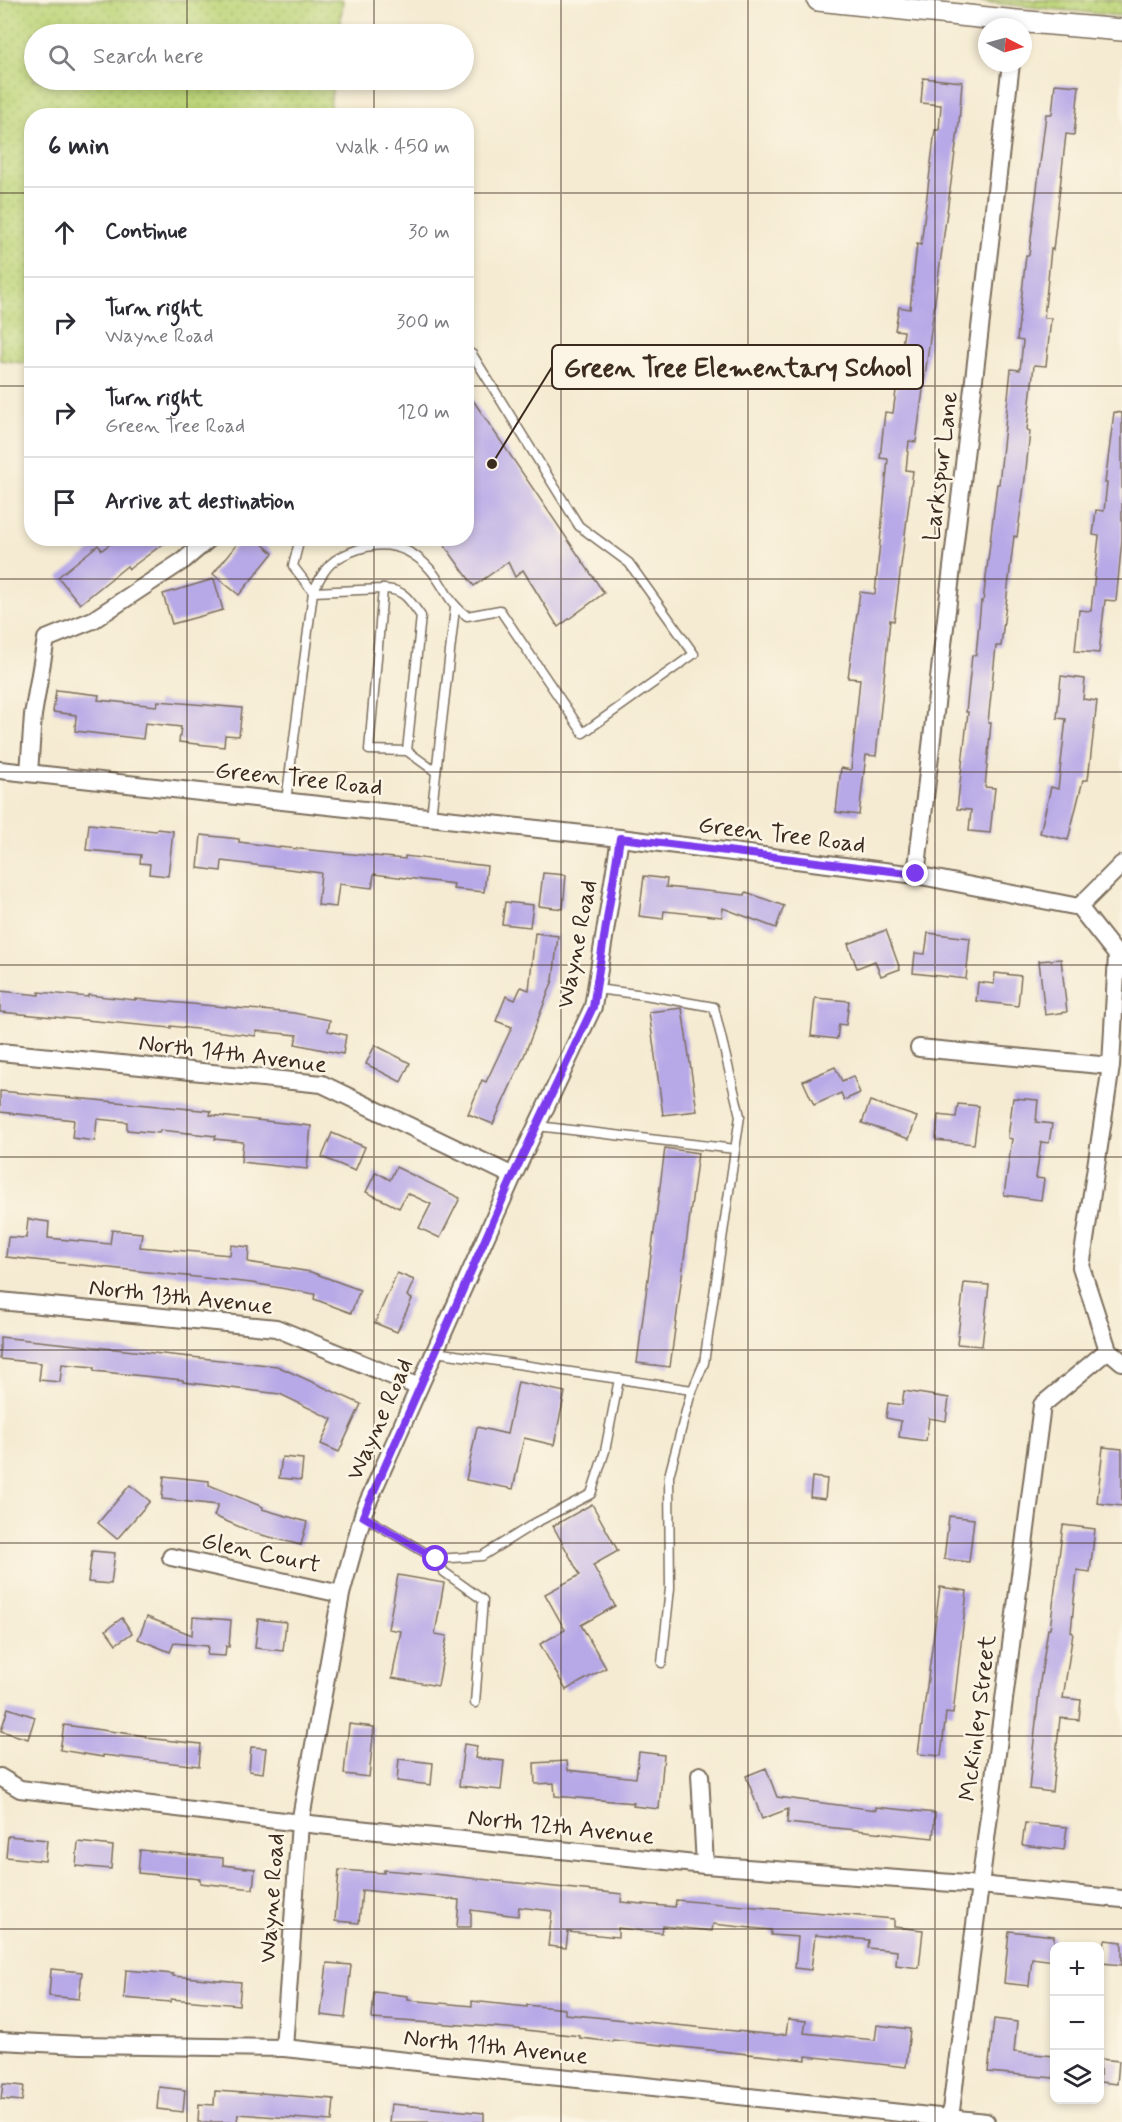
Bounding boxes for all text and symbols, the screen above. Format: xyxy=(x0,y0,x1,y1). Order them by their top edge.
north arrow xyxy=(978,18,1032,72)
search box xyxy=(24,24,474,90)
icon: search xyxy=(45,41,78,74)
text: Search here xyxy=(93,43,204,71)
text: 6 min xyxy=(48,130,110,164)
text: Walk · 450 m xyxy=(336,134,450,161)
icon: ahead xyxy=(48,216,81,249)
text: Continue xyxy=(105,218,187,246)
text: 30 m xyxy=(408,219,450,246)
text: Turn right xyxy=(105,295,203,323)
icon: right xyxy=(48,306,81,339)
text: 300 m xyxy=(396,309,450,336)
text: Wayne Road xyxy=(105,323,213,350)
callout: Green Tree Elementary School xyxy=(552,345,923,389)
text: Green Tree Elementary School xyxy=(564,352,912,386)
text: Turn right xyxy=(105,385,203,413)
street label: Larkspur Lane xyxy=(917,390,966,543)
icon: right xyxy=(48,396,81,429)
text: 120 m xyxy=(397,399,450,426)
text: Green Tree Road xyxy=(105,413,245,440)
icon: arrive xyxy=(48,486,81,519)
text: Arrive at destination xyxy=(105,488,295,516)
street label: Green Tree Road xyxy=(214,755,384,804)
street label: Green Tree Road xyxy=(696,810,867,861)
route end xyxy=(902,860,928,886)
street label: Wayne Road xyxy=(550,877,605,1011)
street label: North 14th Avenue xyxy=(137,1028,329,1081)
street label: North 13th Avenue xyxy=(87,1272,275,1323)
street label: Wayne Road xyxy=(340,1354,421,1485)
street label: Glen Court xyxy=(198,1526,323,1581)
route start xyxy=(422,1545,448,1571)
street label: McKinley Street xyxy=(953,1633,1004,1803)
street label: North 12th Avenue xyxy=(466,1802,656,1853)
street label: Wayne Road xyxy=(252,1832,292,1964)
map controls xyxy=(1050,1942,1104,2104)
button: + xyxy=(1050,1942,1104,1996)
button: − xyxy=(1050,1996,1104,2050)
street label: North 11th Avenue xyxy=(402,2022,590,2073)
button: layers xyxy=(1050,2050,1104,2104)

